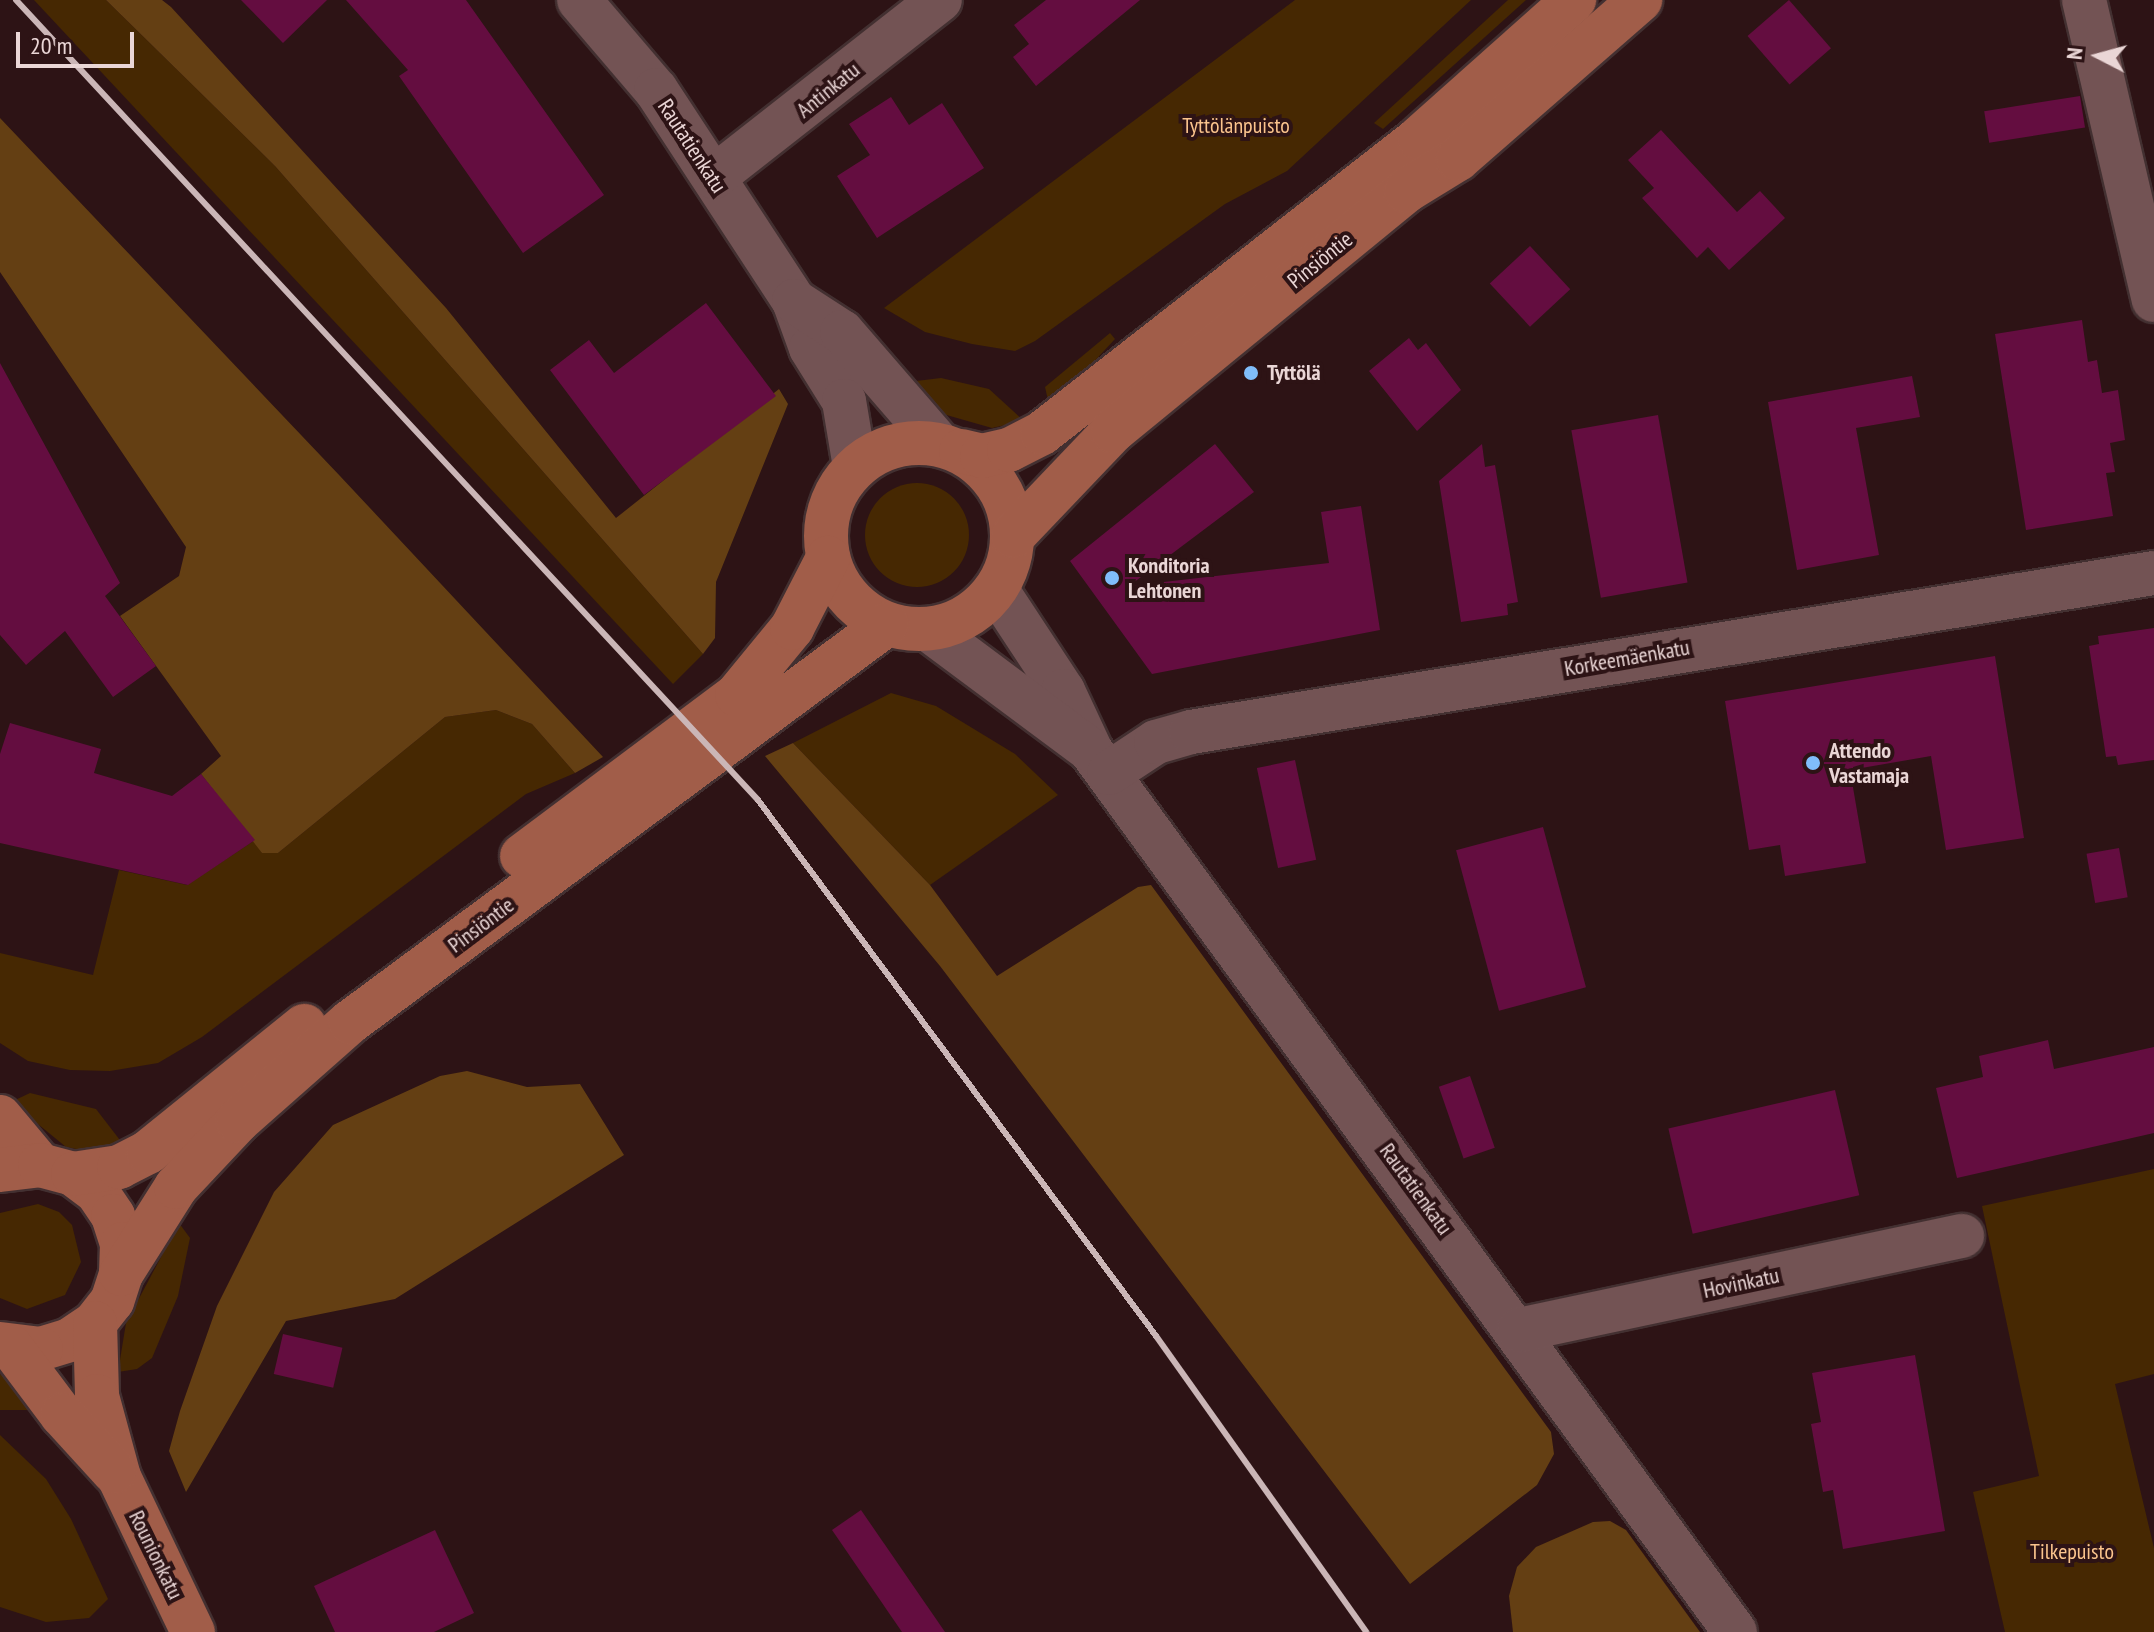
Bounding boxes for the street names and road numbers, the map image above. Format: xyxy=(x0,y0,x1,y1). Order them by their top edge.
street label: Antinkatu xyxy=(791,57,865,123)
street label: Rautatienkatu xyxy=(652,94,732,198)
street label: Pinsiöntie xyxy=(1282,226,1358,294)
street label: Korkeemäenkatu xyxy=(1562,634,1692,682)
street label: Pinsiöntie xyxy=(443,892,519,958)
street label: Rautatienkatu xyxy=(1374,1138,1458,1240)
street label: Hovinkatu xyxy=(1701,1262,1781,1304)
street label: Rounionkatu xyxy=(123,1506,189,1604)

